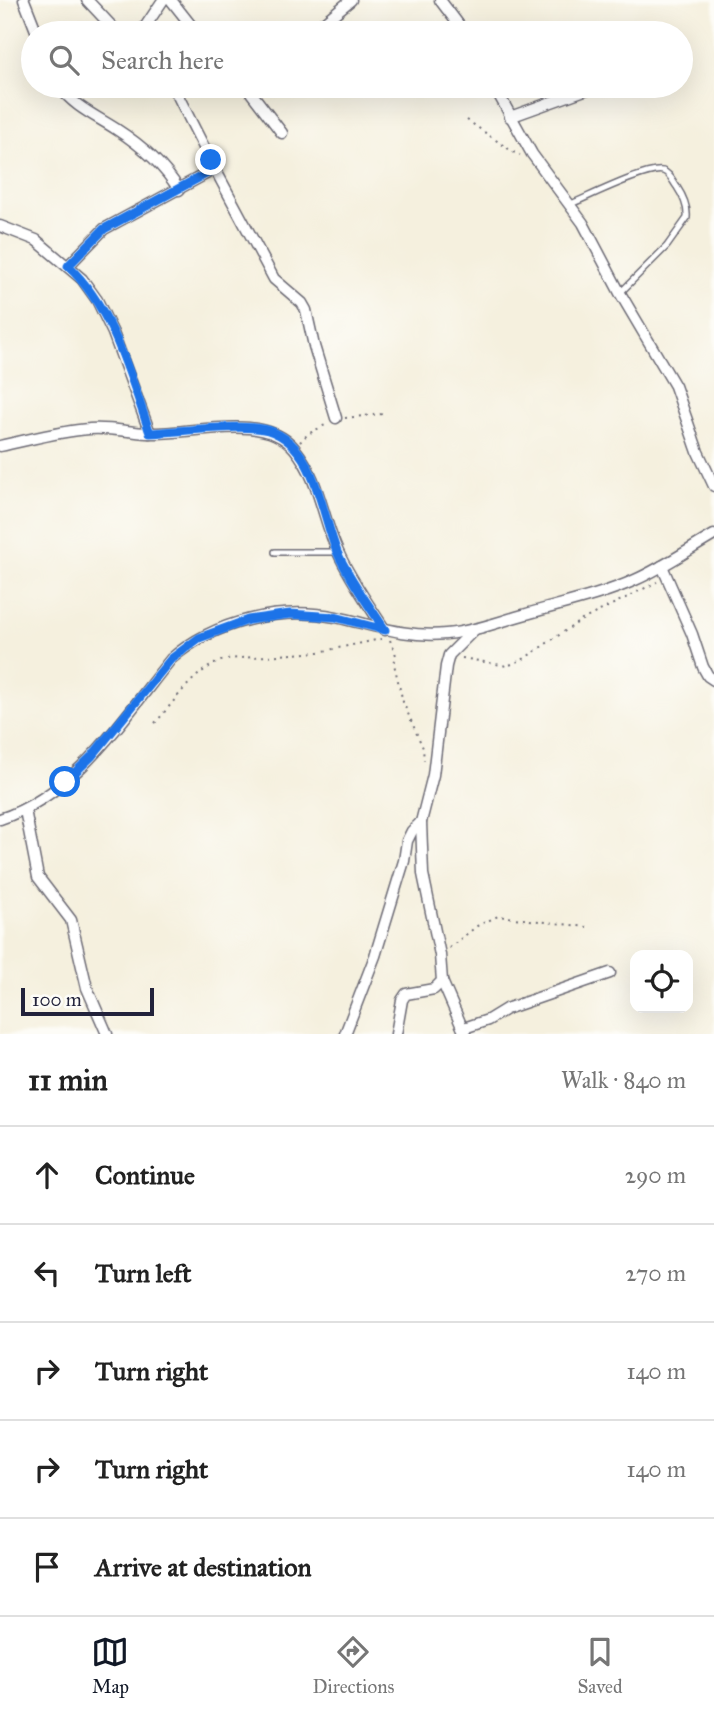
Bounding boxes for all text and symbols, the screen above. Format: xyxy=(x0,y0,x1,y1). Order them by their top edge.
search box xyxy=(21,21,693,98)
icon: search xyxy=(45,41,83,79)
text: Search here xyxy=(101,44,224,76)
route end xyxy=(195,144,226,175)
route start xyxy=(49,766,80,797)
map controls xyxy=(630,950,693,1013)
button: locate xyxy=(630,950,693,1013)
scale bar xyxy=(21,985,154,1017)
text: 100 m xyxy=(32,988,82,1011)
text: 11 min xyxy=(28,1062,108,1098)
text: Walk · 840 m xyxy=(561,1066,686,1094)
icon: ahead xyxy=(28,1156,66,1194)
text: Continue xyxy=(95,1159,195,1191)
text: 290 m xyxy=(625,1161,686,1189)
icon: left xyxy=(28,1254,66,1292)
text: Turn left xyxy=(95,1257,191,1289)
text: 270 m xyxy=(625,1259,686,1287)
icon: right xyxy=(28,1352,66,1390)
text: Turn right xyxy=(95,1355,208,1387)
text: 140 m xyxy=(626,1357,686,1385)
icon: right xyxy=(28,1450,66,1488)
text: Turn right xyxy=(95,1453,208,1485)
text: 140 m xyxy=(626,1455,686,1483)
icon: arrive xyxy=(28,1548,66,1586)
text: Arrive at destination xyxy=(95,1551,312,1583)
tab: Map xyxy=(91,1633,129,1698)
tab: Directions xyxy=(312,1633,394,1698)
tab: Saved xyxy=(577,1633,623,1698)

